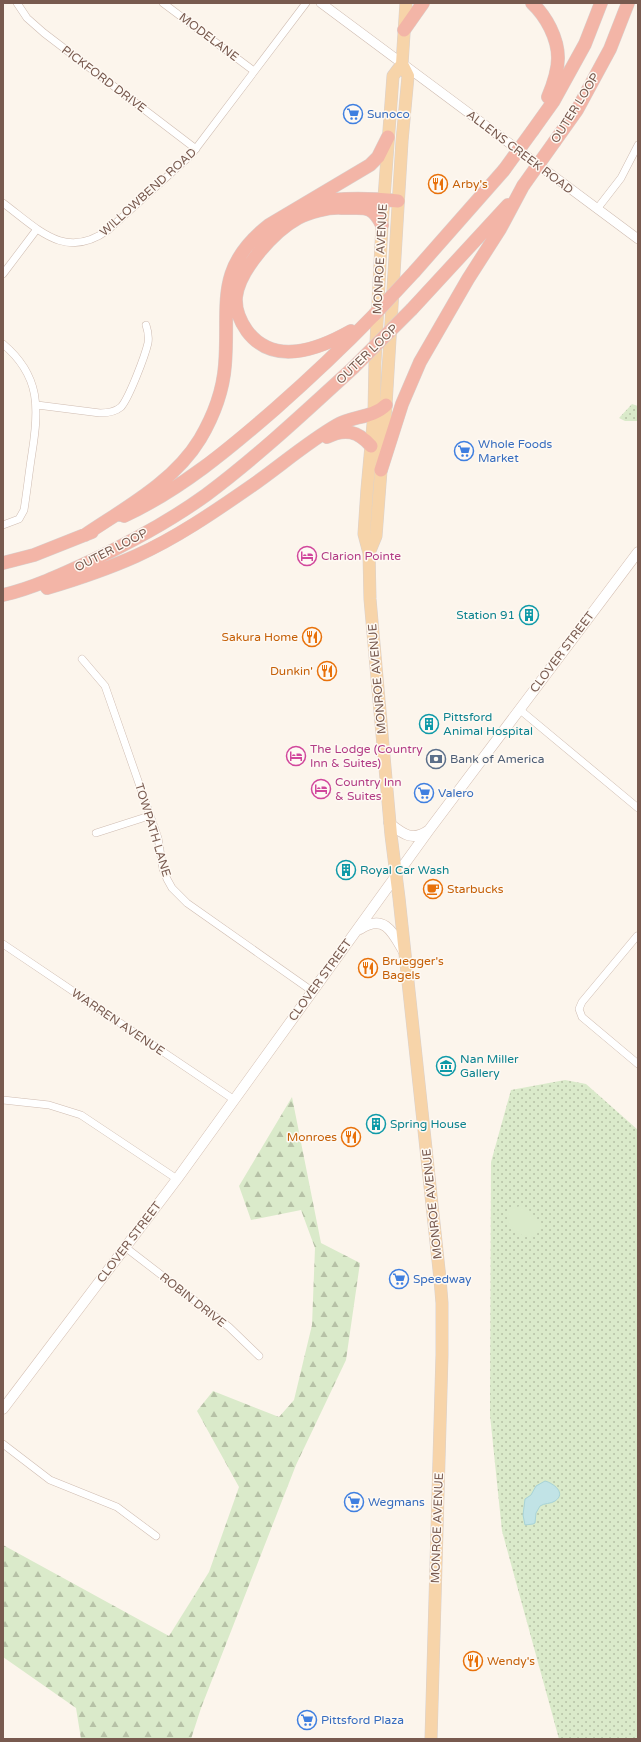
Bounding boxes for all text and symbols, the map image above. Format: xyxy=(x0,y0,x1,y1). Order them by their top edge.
street label: MODELANE xyxy=(176,10,242,64)
street label: PICKFORD DRIVE xyxy=(59,43,149,116)
street label: OUTER LOOP xyxy=(548,70,602,146)
supermarket icon: Sunoco xyxy=(342,103,364,125)
place label: Sunoco xyxy=(367,107,410,121)
street label: ALLENS CREEK ROAD xyxy=(464,107,576,197)
street label: WILLOWBEND ROAD xyxy=(97,145,199,239)
restaurant icon: Arby's xyxy=(427,173,449,195)
place label: Arby's xyxy=(452,177,488,191)
street label: MONROE AVENUE xyxy=(370,203,390,315)
street label: OUTER LOOP xyxy=(333,321,401,387)
place label: Whole Foods Market xyxy=(478,437,553,465)
supermarket icon: Whole Foods Market xyxy=(453,440,475,462)
street label: OUTER LOOP xyxy=(72,526,150,574)
hotel icon: Clarion Pointe xyxy=(296,545,318,567)
place label: Clarion Pointe xyxy=(321,549,401,563)
building icon: Station 91 xyxy=(518,604,540,626)
place label: Station 91 xyxy=(456,608,515,622)
street label: CLOVER STREET xyxy=(527,608,597,695)
street label: MONROE AVENUE xyxy=(365,623,389,735)
restaurant icon: Sakura Home xyxy=(301,626,323,648)
place label: Sakura Home xyxy=(222,630,298,644)
restaurant icon: Dunkin' xyxy=(316,660,338,682)
place label: Dunkin' xyxy=(270,664,313,678)
place label: Pittsford Animal Hospital xyxy=(443,710,533,738)
building icon: Pittsford Animal Hospital xyxy=(418,713,440,735)
place label: The Lodge (Country Inn & Suites) xyxy=(310,742,423,770)
hotel icon: The Lodge (Country Inn & Suites) xyxy=(285,745,307,767)
bank icon: Bank of America xyxy=(425,748,447,770)
place label: Bank of America xyxy=(450,752,544,766)
place label: Country Inn & Suites xyxy=(335,775,402,803)
hotel icon: Country Inn & Suites xyxy=(310,778,332,800)
street label: TOWPATH LANE xyxy=(132,782,174,879)
supermarket icon: Valero xyxy=(413,782,435,804)
place label: Valero xyxy=(438,786,474,800)
building icon: Royal Car Wash xyxy=(335,859,357,881)
place label: Royal Car Wash xyxy=(360,863,449,877)
cafe icon: Starbucks xyxy=(422,878,444,900)
place label: Starbucks xyxy=(447,882,504,896)
street label: CLOVER STREET xyxy=(286,936,355,1024)
place label: Bruegger's Bagels xyxy=(382,954,444,982)
restaurant icon: Bruegger's Bagels xyxy=(357,957,379,979)
street label: WARREN AVENUE xyxy=(69,986,168,1059)
place label: Nan Miller Gallery xyxy=(460,1052,519,1080)
museum icon: Nan Miller Gallery xyxy=(435,1055,457,1077)
building icon: Spring House xyxy=(365,1113,387,1135)
place label: Spring House xyxy=(390,1117,467,1131)
restaurant icon: Monroes xyxy=(340,1126,362,1148)
place label: Monroes xyxy=(287,1130,337,1144)
street label: MONROE AVENUE xyxy=(419,1148,445,1260)
street label: CLOVER STREET xyxy=(94,1198,164,1285)
supermarket icon: Speedway xyxy=(388,1268,410,1290)
street label: ROBIN DRIVE xyxy=(157,1270,229,1330)
place label: Speedway xyxy=(413,1272,472,1286)
street label: MONROE AVENUE xyxy=(428,1472,446,1584)
supermarket icon: Wegmans xyxy=(343,1491,365,1513)
place label: Wegmans xyxy=(368,1495,425,1509)
restaurant icon: Wendy's xyxy=(462,1650,484,1672)
place label: Wendy's xyxy=(487,1654,535,1668)
supermarket icon: Pittsford Plaza xyxy=(296,1709,318,1731)
place label: Pittsford Plaza xyxy=(321,1713,404,1727)

